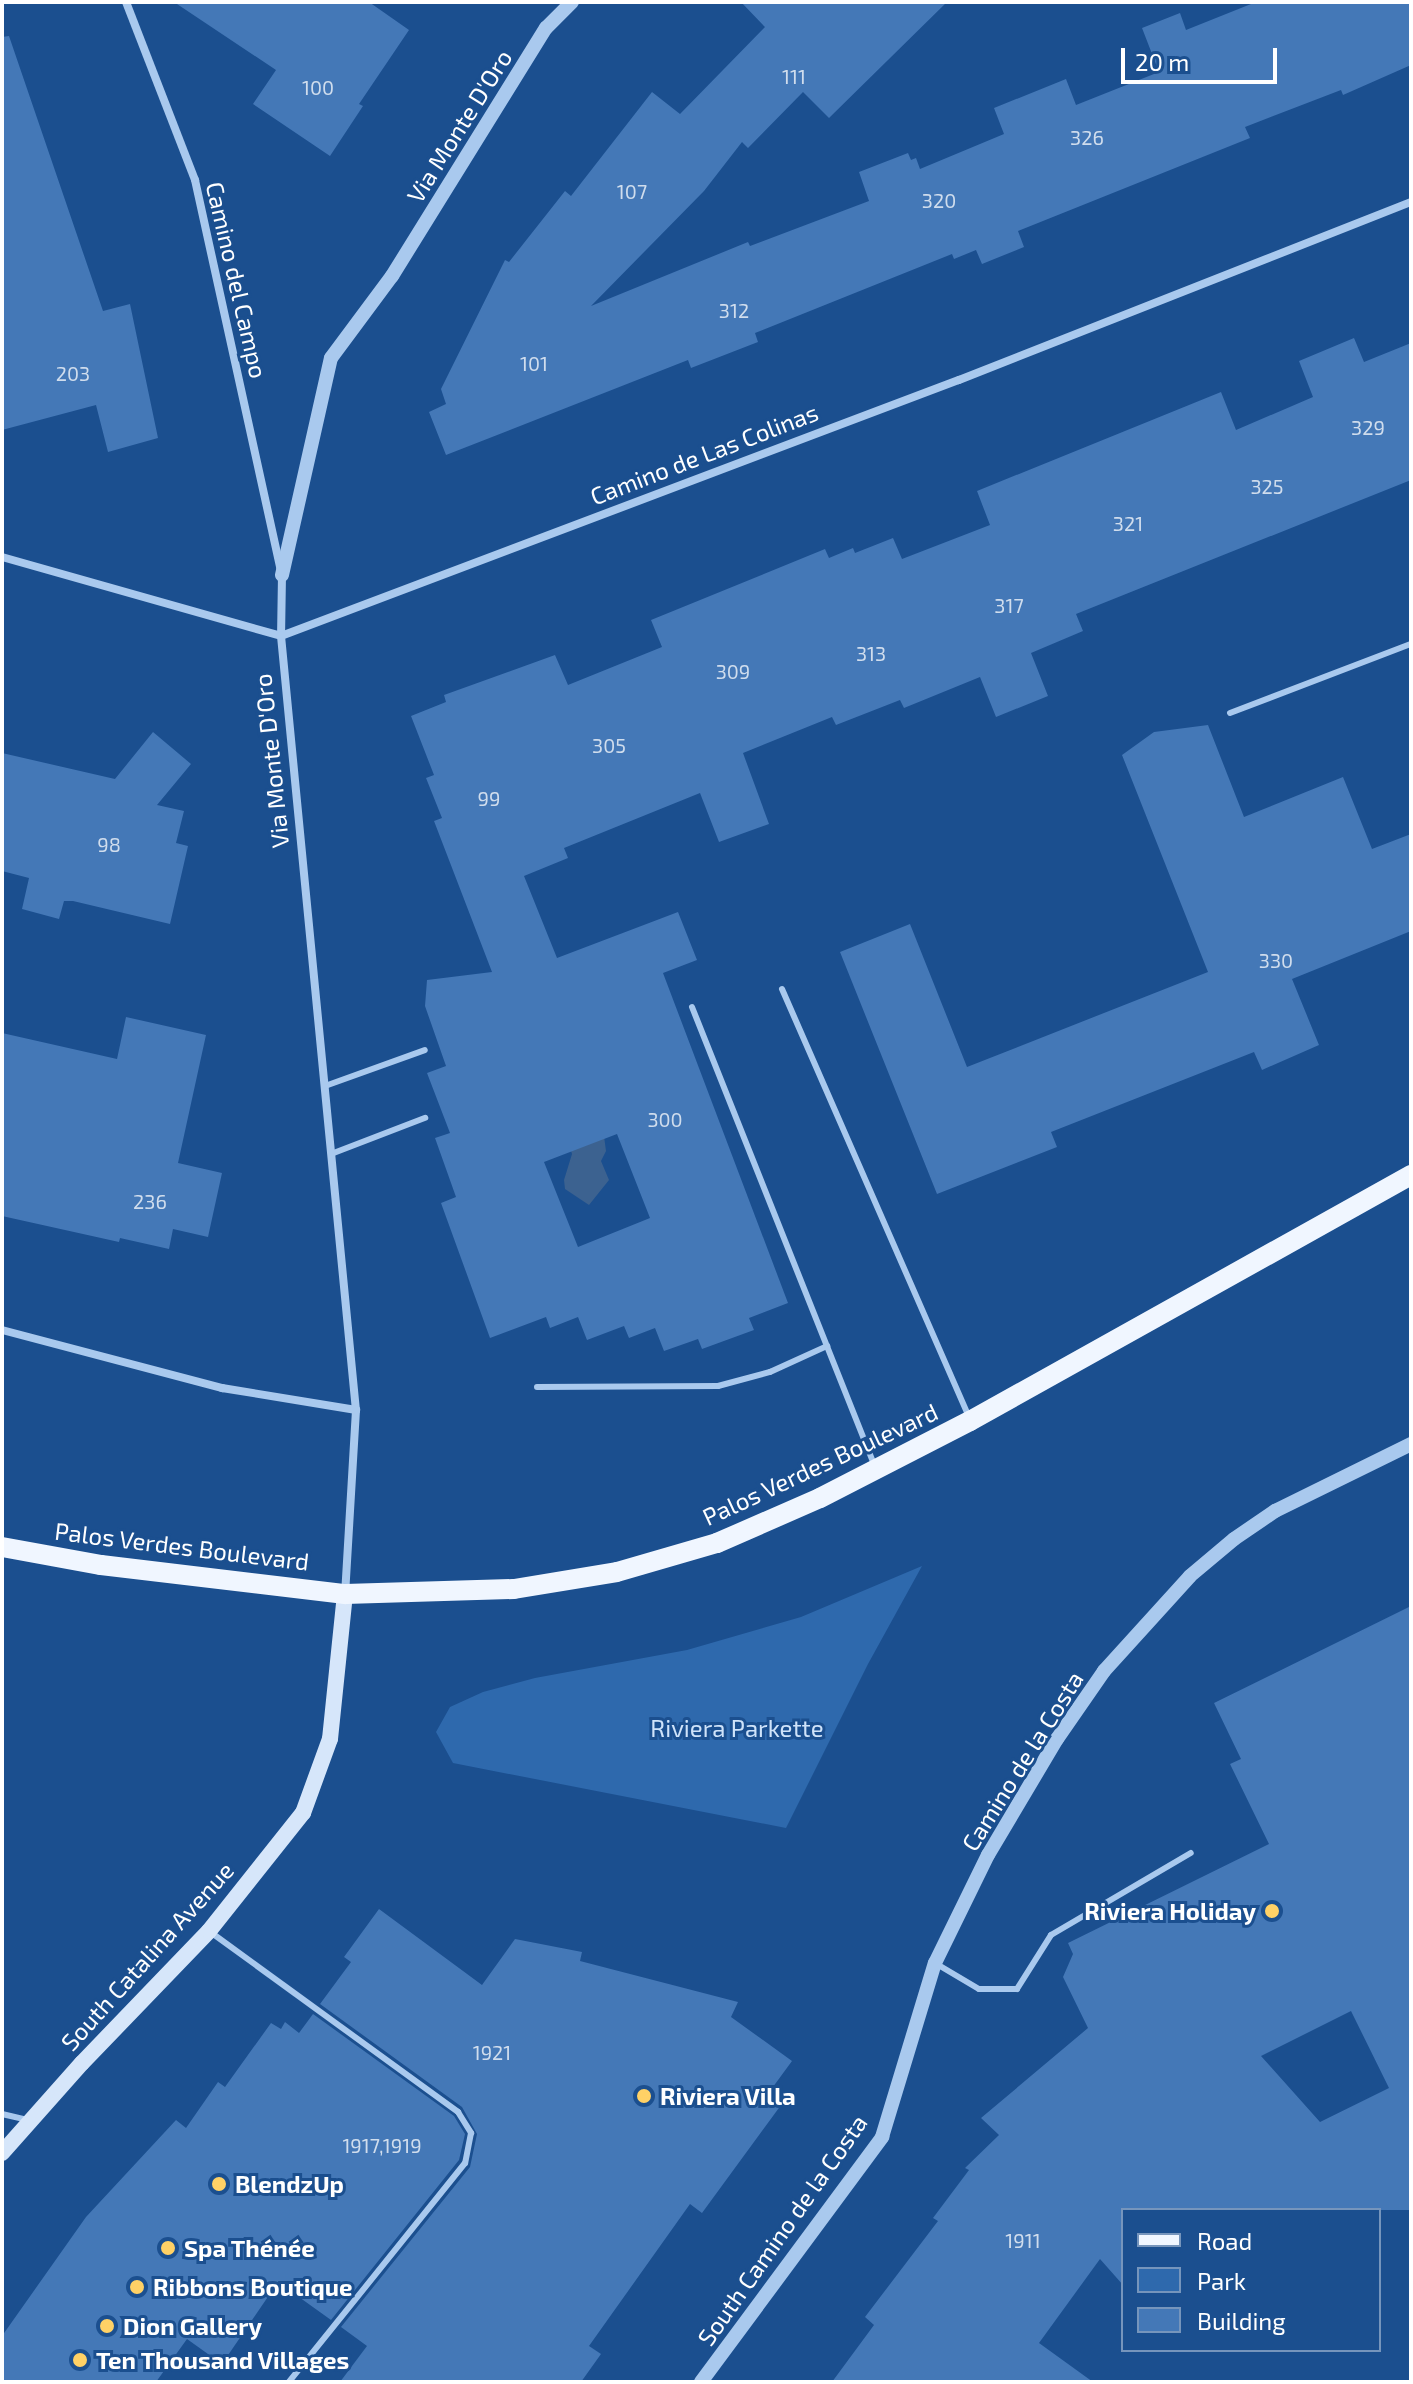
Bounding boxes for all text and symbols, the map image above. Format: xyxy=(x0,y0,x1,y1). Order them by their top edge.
scale bar xyxy=(1125,32,1281,82)
street label: Via Monte D'Oro xyxy=(400,44,518,208)
text: 20 m xyxy=(1135,47,1189,76)
house number: 111 xyxy=(782,64,806,88)
house number: 100 xyxy=(302,75,334,99)
house number: 326 xyxy=(1070,125,1104,149)
street label: Camino del Campo xyxy=(200,179,274,381)
house number: 107 xyxy=(617,179,647,203)
house number: 320 xyxy=(922,188,956,212)
house number: 312 xyxy=(719,298,749,322)
house number: 101 xyxy=(520,351,548,375)
house number: 203 xyxy=(56,361,90,385)
street label: Camino de Las Colinas xyxy=(586,397,822,511)
house number: 329 xyxy=(1351,415,1385,439)
house number: 325 xyxy=(1250,474,1284,498)
house number: 321 xyxy=(1113,511,1143,535)
house number: 317 xyxy=(994,593,1024,617)
house number: 313 xyxy=(856,641,886,665)
house number: 309 xyxy=(716,659,750,683)
street label: Via Monte D'Oro xyxy=(248,672,294,850)
house number: 305 xyxy=(592,733,626,757)
house number: 99 xyxy=(478,786,500,810)
house number: 98 xyxy=(97,832,121,856)
house number: 330 xyxy=(1259,948,1293,972)
house number: 300 xyxy=(647,1107,683,1131)
house number: 236 xyxy=(133,1189,167,1213)
street label: Palos Verdes Boulevard xyxy=(698,1397,942,1531)
street label: Palos Verdes Boulevard xyxy=(53,1516,311,1576)
street label: Camino de la Costa xyxy=(955,1666,1089,1856)
park label: Riviera Parkette xyxy=(650,1714,824,1742)
street label: South Catalina Avenue xyxy=(55,1856,239,2056)
place label: Riviera Holiday xyxy=(1084,1897,1256,1925)
marker: Riviera Holiday xyxy=(1263,1902,1281,1920)
house number: 1921 xyxy=(473,2040,511,2064)
place label: Riviera Villa xyxy=(660,2082,796,2110)
marker: Riviera Villa xyxy=(635,2087,653,2105)
street label: South Camino de la Costa xyxy=(691,2109,873,2351)
house number: 1917,1919 xyxy=(342,2133,422,2157)
place label: BlendzUp xyxy=(235,2170,344,2198)
marker: BlendzUp xyxy=(210,2175,228,2193)
legend xyxy=(1121,2208,1381,2352)
text: Road xyxy=(1197,2226,1252,2255)
house number: 1911 xyxy=(1005,2228,1041,2252)
place label: Spa Thénée xyxy=(184,2234,315,2262)
marker: Spa Thénée xyxy=(159,2239,177,2257)
text: Park xyxy=(1197,2266,1246,2295)
place label: Ribbons Boutique xyxy=(153,2273,352,2301)
marker: Ribbons Boutique xyxy=(128,2278,146,2296)
text: Building xyxy=(1197,2306,1286,2335)
place label: Dion Gallery xyxy=(123,2312,262,2340)
marker: Dion Gallery xyxy=(98,2317,116,2335)
place label: Ten Thousand Villages xyxy=(96,2346,350,2374)
marker: Ten Thousand Villages xyxy=(71,2351,89,2369)

